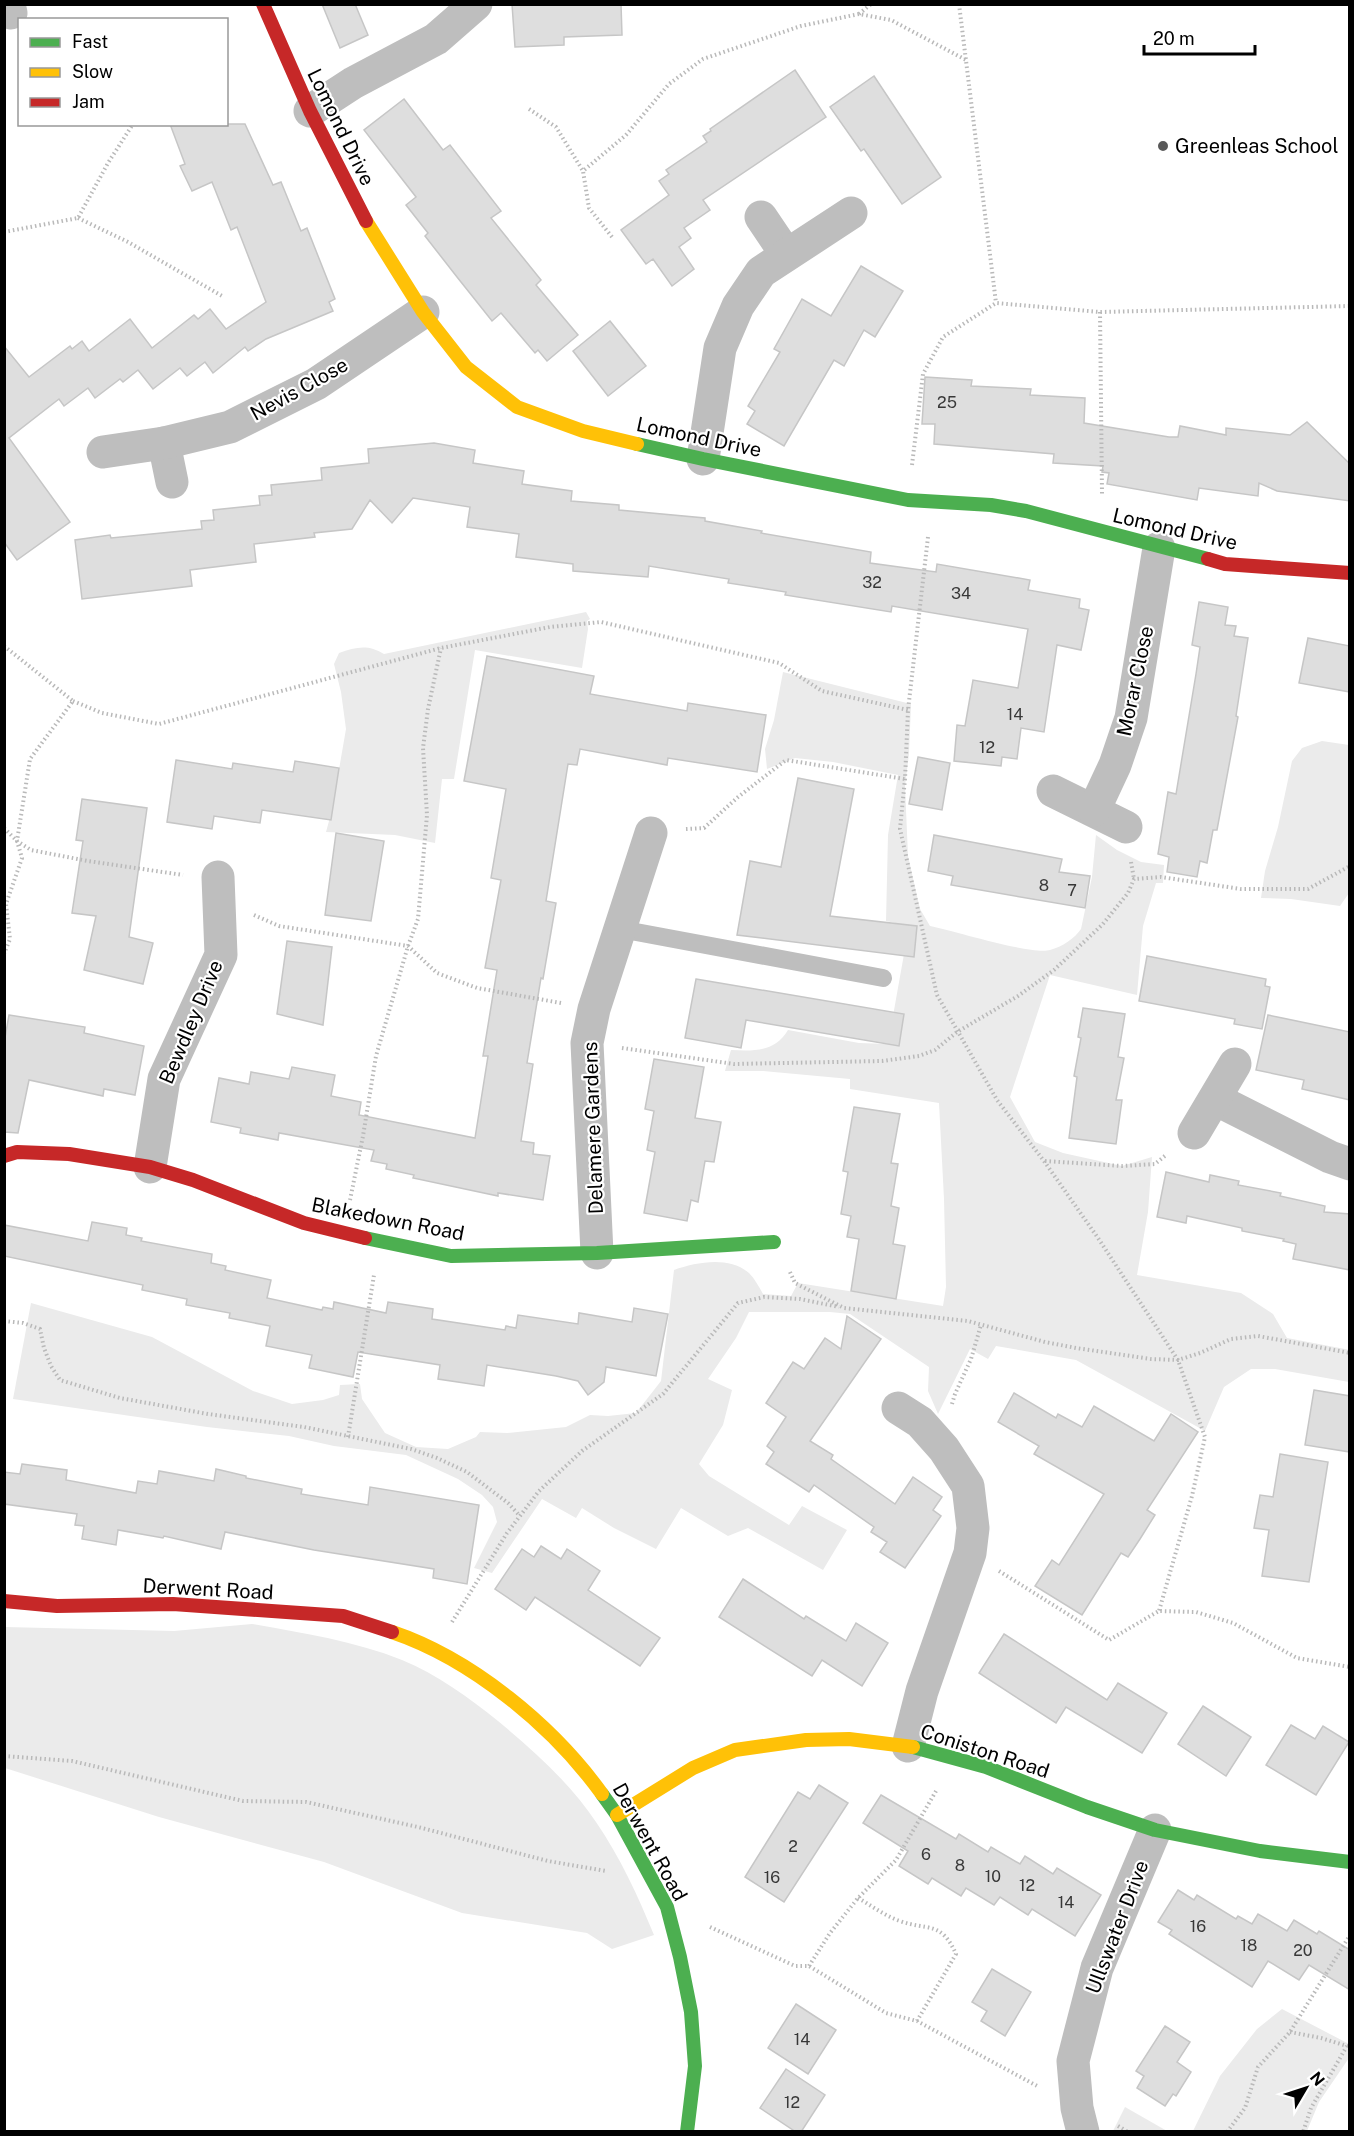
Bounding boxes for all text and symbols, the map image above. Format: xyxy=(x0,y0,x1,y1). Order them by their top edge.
legend xyxy=(18,18,228,126)
scale bar xyxy=(1144,18,1255,56)
text: 20 m xyxy=(1153,28,1195,49)
text: Fast xyxy=(72,31,108,52)
text: Slow xyxy=(72,61,113,82)
street label: Lomond Drive xyxy=(302,65,380,189)
text: Jam xyxy=(72,91,105,112)
place label: Greenleas School xyxy=(1175,134,1339,158)
marker: Greenleas School xyxy=(1156,139,1170,153)
street label: Nevis Close xyxy=(246,352,352,426)
house number: 25 xyxy=(937,393,957,412)
street label: Lomond Drive xyxy=(634,412,764,462)
street label: Lomond Drive xyxy=(1110,503,1240,555)
house number: 32 xyxy=(862,573,882,592)
house number: 34 xyxy=(951,584,971,603)
street label: Morar Close xyxy=(1112,624,1158,738)
house number: 14 xyxy=(1007,705,1023,724)
house number: 12 xyxy=(979,738,995,757)
house number: 8 xyxy=(1039,876,1049,895)
house number: 7 xyxy=(1067,881,1077,900)
street label: Bewdley Drive xyxy=(154,956,228,1088)
street label: Delamere Gardens xyxy=(578,1041,608,1215)
street label: Blakedown Road xyxy=(310,1192,466,1246)
street label: Derwent Road xyxy=(142,1574,274,1604)
street label: Coniston Road xyxy=(918,1719,1052,1783)
street label: Derwent Road xyxy=(608,1779,692,1905)
house number: 2 xyxy=(788,1837,798,1856)
house number: 6 xyxy=(921,1845,931,1864)
house number: 8 xyxy=(955,1856,965,1875)
street label: Ullswater Drive xyxy=(1081,1857,1153,1997)
house number: 10 xyxy=(985,1867,1001,1886)
house number: 16 xyxy=(764,1868,780,1887)
house number: 12 xyxy=(1019,1876,1035,1895)
house number: 14 xyxy=(1058,1893,1074,1912)
house number: 16 xyxy=(1190,1917,1206,1936)
house number: 18 xyxy=(1241,1936,1257,1955)
house number: 20 xyxy=(1293,1941,1313,1960)
house number: 14 xyxy=(794,2030,810,2049)
north arrow xyxy=(1276,2058,1336,2118)
text: N xyxy=(1306,2068,1329,2090)
house number: 12 xyxy=(784,2093,800,2112)

